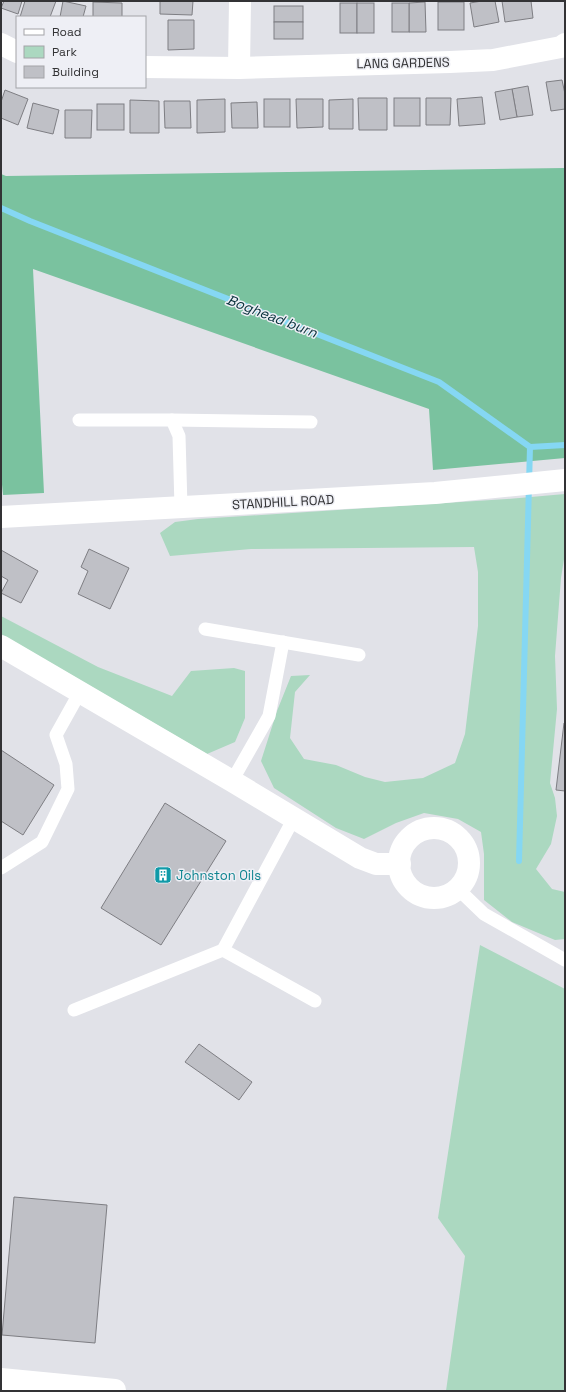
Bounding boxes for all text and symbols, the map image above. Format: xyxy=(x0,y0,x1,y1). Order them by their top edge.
legend xyxy=(16,16,146,88)
text: Road xyxy=(52,24,81,40)
text: Park xyxy=(52,44,77,60)
street label: LANG GARDENS xyxy=(356,54,450,72)
text: Building xyxy=(52,64,99,80)
water label: Boghead burn xyxy=(224,290,320,342)
street label: STANDHILL ROAD xyxy=(232,491,334,513)
building icon: Johnston Oils xyxy=(153,865,173,885)
place label: Johnston Oils xyxy=(176,867,261,884)

